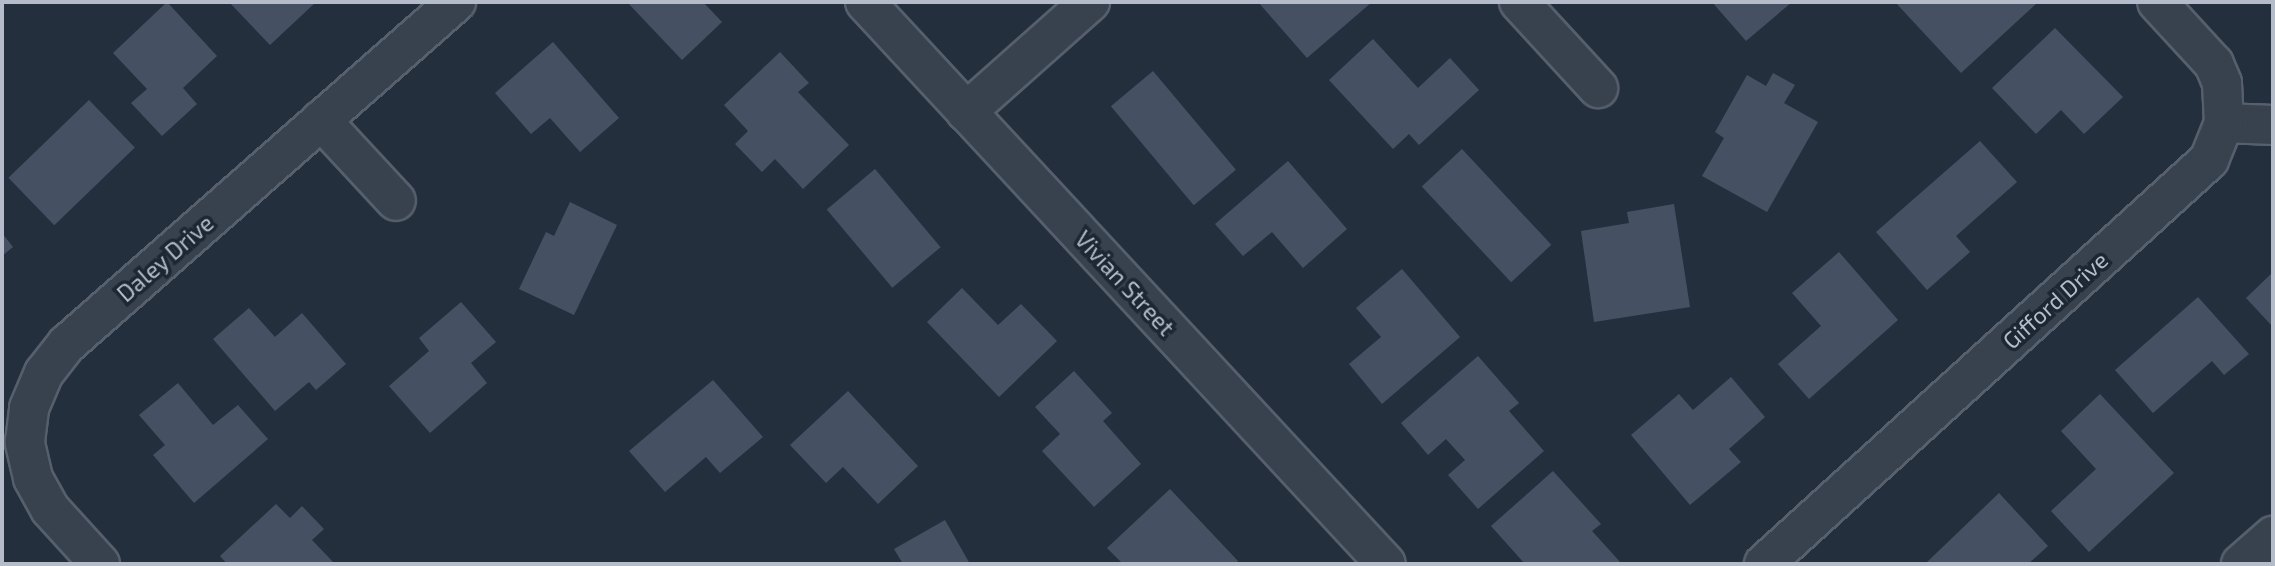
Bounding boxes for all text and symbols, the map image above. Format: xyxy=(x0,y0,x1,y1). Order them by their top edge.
street label: Daley Drive xyxy=(111,209,219,307)
street label: Vivian Street xyxy=(1070,225,1180,341)
street label: Gifford Drive xyxy=(1997,246,2113,354)

